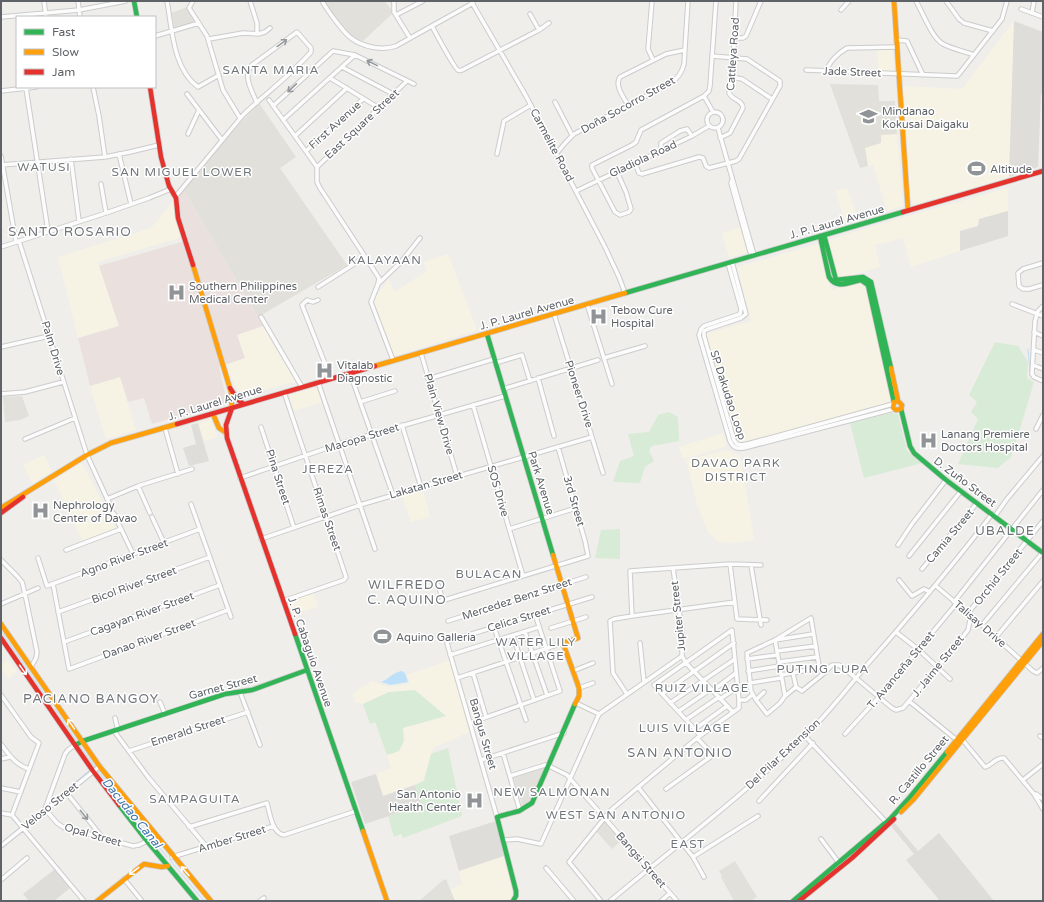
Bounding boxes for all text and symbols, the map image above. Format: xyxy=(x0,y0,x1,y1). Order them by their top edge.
legend xyxy=(16,16,156,88)
street label: Cattleya Road xyxy=(724,17,742,91)
text: Fast xyxy=(52,25,76,39)
one-way arrow xyxy=(276,39,287,47)
text: Slow xyxy=(52,45,79,59)
one-way arrow xyxy=(367,59,379,67)
district label: SANTA MARIA xyxy=(222,63,320,77)
street label: Jade Street xyxy=(822,64,882,80)
text: Jam xyxy=(52,65,75,79)
street label: Doña Socorro Street xyxy=(579,74,677,136)
one-way arrow xyxy=(287,83,297,93)
street label: East Square Street xyxy=(322,86,402,162)
street label: First Avenue xyxy=(306,98,364,152)
place label: Mindanao Kokusai Daigaku xyxy=(882,105,969,131)
street label: Carmelite Road xyxy=(527,106,577,184)
school or university icon: Mindanao Kokusai Daigaku xyxy=(859,107,879,127)
street label: Gladiola Road xyxy=(607,138,679,180)
sports icon: Altitude xyxy=(967,159,987,179)
district label: WATUSI xyxy=(17,160,71,174)
place label: Altitude xyxy=(990,163,1032,176)
district label: SAN MIGUEL LOWER xyxy=(112,165,252,179)
street label: J. P. Laurel Avenue xyxy=(788,202,886,242)
district label: SANTO ROSARIO xyxy=(8,224,132,240)
district label: KALAYAAN xyxy=(348,253,422,267)
place label: Southern Philippines Medical Center xyxy=(189,280,297,306)
hospital icon: Southern Philippines Medical Center xyxy=(166,282,186,302)
street label: J. P. Laurel Avenue xyxy=(478,293,576,333)
place label: Tebow Cure Hospital xyxy=(611,304,673,330)
hospital icon: Tebow Cure Hospital xyxy=(588,306,608,326)
street label: Palm Drive xyxy=(39,319,67,377)
street label: SP Dakudao Loop xyxy=(707,349,749,441)
place label: Vitalab Diagnostic xyxy=(337,359,393,385)
street label: Pioneer Drive xyxy=(562,359,596,429)
hospital icon: Vitalab Diagnostic xyxy=(314,361,334,381)
street label: Plain View Drive xyxy=(421,372,457,456)
street label: J. P. Laurel Avenue xyxy=(166,383,264,423)
street label: Macopa Street xyxy=(323,421,401,455)
place label: Lanang Premiere Doctors Hospital xyxy=(941,428,1030,454)
hospital icon: Lanang Premiere Doctors Hospital xyxy=(918,430,938,450)
street label: Pina Street xyxy=(263,448,293,506)
street label: Park Avenue xyxy=(525,450,557,516)
street label: D. Zuño Street xyxy=(931,454,999,510)
district label: DAVAO PARK DISTRICT xyxy=(691,456,781,484)
district label: JEREZA xyxy=(302,462,354,476)
street label: SOS Drive xyxy=(485,464,511,518)
street label: Lakatan Street xyxy=(388,468,464,502)
street label: 3rd Street xyxy=(561,474,587,528)
street label: Rimas Street xyxy=(310,485,344,553)
place label: Nephrology Center of Davao xyxy=(53,499,138,525)
hospital icon: Nephrology Center of Davao xyxy=(30,501,50,521)
street label: Camia Street xyxy=(923,506,977,566)
district label: UBALDE xyxy=(975,523,1035,539)
street label: Agno River Street xyxy=(78,536,170,580)
street label: Orchid Street xyxy=(971,546,1025,608)
street label: Bicol River Street xyxy=(90,564,178,606)
district label: BULACAN xyxy=(456,567,522,581)
street label: Mercedez Benz Street xyxy=(461,575,573,623)
district label: WILFREDO C. AQUINO xyxy=(367,577,447,608)
street label: Jupiter Street xyxy=(668,580,688,652)
street label: Cagayan River Street xyxy=(88,589,196,639)
street label: J. P. Cabaguio Avenue xyxy=(285,595,335,709)
street label: Talisay Drive xyxy=(951,598,1009,650)
street label: Celica Street xyxy=(486,603,552,635)
street label: Danao River Street xyxy=(101,616,197,662)
sports icon: Aquino Galleria xyxy=(373,627,393,647)
street label: T. Avanceña Street xyxy=(865,628,937,712)
place label: Aquino Galleria xyxy=(396,631,476,644)
street label: J. Jaime Street xyxy=(909,633,967,699)
district label: WATER LILY VILLAGE xyxy=(496,635,576,663)
district label: PUTING LUPA xyxy=(777,662,870,676)
one-way arrow xyxy=(19,664,27,675)
street label: Garnet Street xyxy=(187,672,259,702)
district label: RUIZ VILLAGE xyxy=(655,681,749,695)
district label: PACIANO BANGOY xyxy=(23,691,159,707)
street label: Bangus Street xyxy=(467,697,499,771)
street label: Emerald Street xyxy=(149,713,227,749)
street label: Del Pilar Extension xyxy=(743,716,823,792)
one-way arrow xyxy=(67,719,75,730)
district label: LUIS VILLAGE xyxy=(639,721,731,735)
street label: R. Castillo Street xyxy=(886,733,952,807)
district label: SAN ANTONIO xyxy=(627,745,733,761)
water label: Dacudao Canal xyxy=(99,775,166,852)
street label: Veloso Street xyxy=(19,779,81,833)
district label: NEW SALMONAN xyxy=(493,785,611,799)
place label: San Antonio Health Center xyxy=(389,788,462,814)
hospital icon: San Antonio Health Center xyxy=(464,790,484,810)
district label: SAMPAGUITA xyxy=(149,792,241,806)
district label: WEST SAN ANTONIO xyxy=(546,808,686,822)
one-way arrow xyxy=(80,809,88,820)
street label: Opal Street xyxy=(63,821,123,849)
street label: Amber Street xyxy=(197,823,267,855)
street label: Bangsi Street xyxy=(613,829,669,891)
district label: EAST xyxy=(671,837,705,851)
one-way arrow xyxy=(129,866,140,875)
one-way arrow xyxy=(181,866,190,877)

